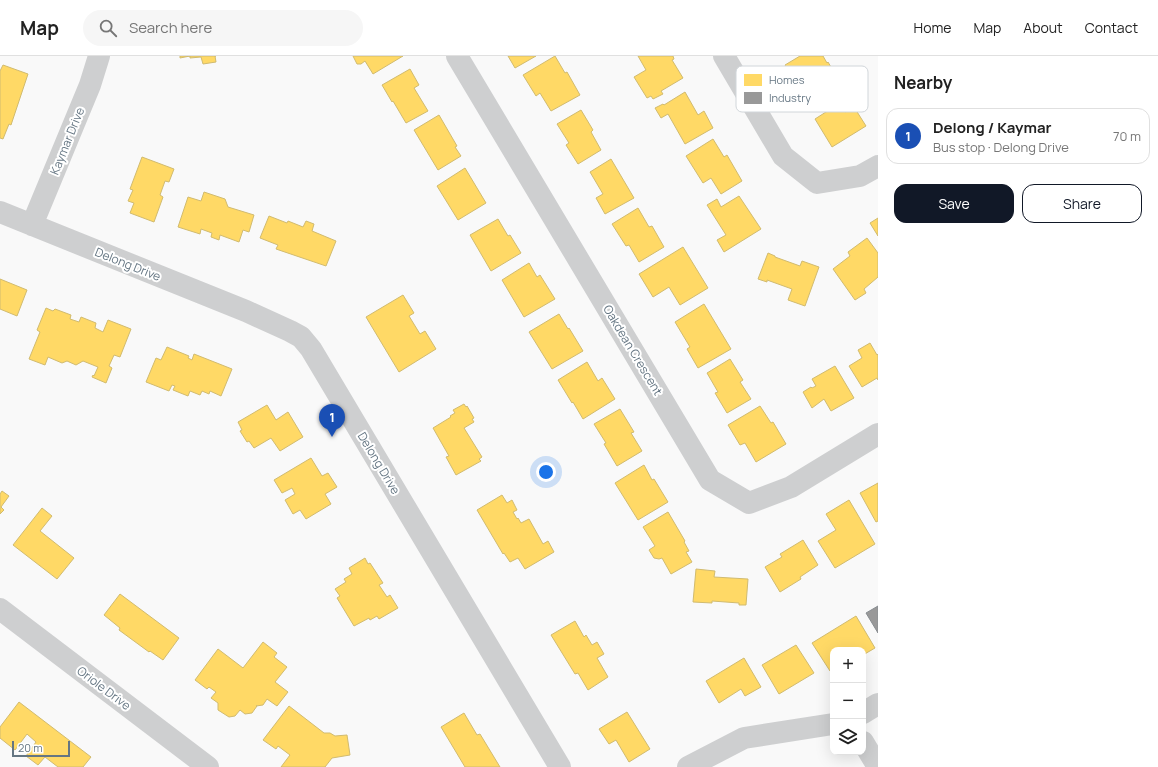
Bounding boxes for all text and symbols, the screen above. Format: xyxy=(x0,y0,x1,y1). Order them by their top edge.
search box xyxy=(83,10,363,46)
text: Map xyxy=(20,15,59,41)
icon: search xyxy=(97,17,119,39)
text: Search here xyxy=(129,17,212,38)
text: Home xyxy=(914,18,951,37)
text: Map xyxy=(973,18,1001,37)
text: About xyxy=(1023,18,1063,37)
text: Contact xyxy=(1085,18,1138,37)
legend xyxy=(736,66,868,112)
text: Nearby xyxy=(894,71,952,94)
text: Homes xyxy=(769,72,805,87)
text: Industry xyxy=(769,90,811,105)
street label: Kaymar Drive xyxy=(46,105,88,177)
text: Delong / Kaymar xyxy=(933,117,1052,138)
text: 1 xyxy=(905,127,911,145)
text: 70 m xyxy=(1113,127,1141,145)
text: Bus stop · Delong Drive xyxy=(933,138,1069,156)
button: Save xyxy=(894,184,1014,223)
button: Share xyxy=(1022,184,1142,223)
street label: Delong Drive xyxy=(93,243,163,285)
street label: Oakdean Crescent xyxy=(599,302,667,399)
pin: 1 xyxy=(319,404,345,437)
street label: Delong Drive xyxy=(354,429,404,497)
your location xyxy=(536,462,556,482)
map controls xyxy=(830,647,866,755)
button: + xyxy=(830,647,866,683)
street label: Oriole Drive xyxy=(74,662,134,714)
button: − xyxy=(830,683,866,719)
button: layers xyxy=(830,719,866,755)
scale bar xyxy=(12,739,70,758)
text: 20 m xyxy=(18,740,43,755)

